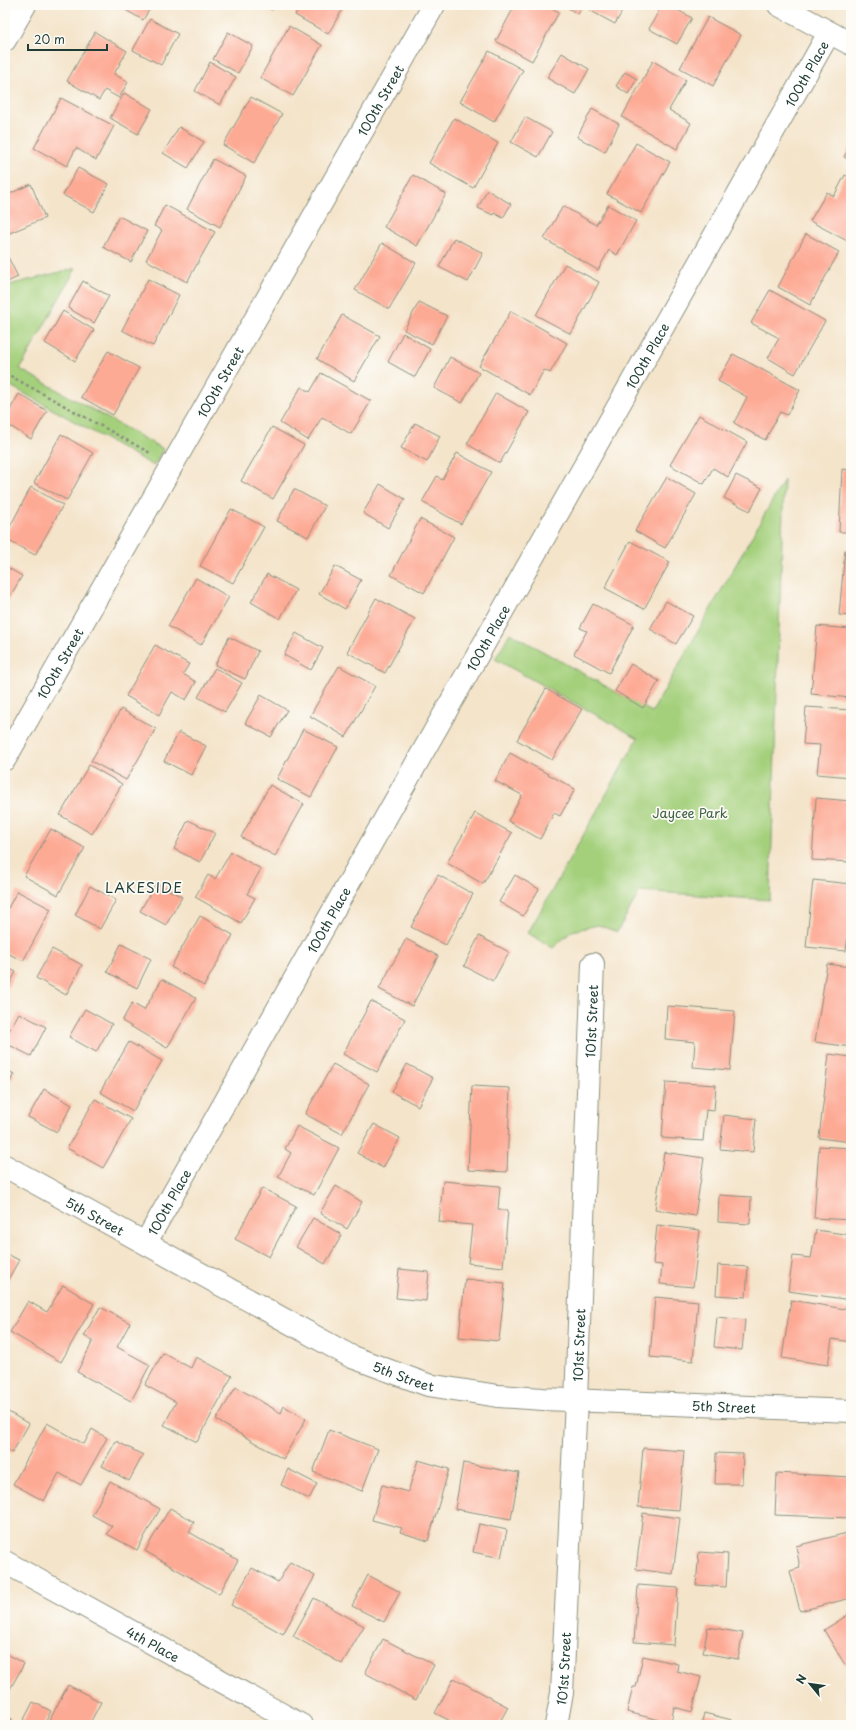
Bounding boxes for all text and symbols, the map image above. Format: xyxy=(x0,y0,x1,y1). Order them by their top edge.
scale bar xyxy=(28,26,107,52)
text: 20 m xyxy=(34,30,65,48)
street label: 100th Place xyxy=(780,37,832,110)
street label: 100th Street xyxy=(352,61,408,139)
street label: 100th Place xyxy=(620,319,673,392)
street label: 100th Street xyxy=(192,343,248,421)
street label: 100th Place xyxy=(461,601,514,674)
street label: 100th Street xyxy=(32,624,87,703)
park label: Jaycee Park xyxy=(652,803,728,822)
district label: LAKESIDE xyxy=(105,877,183,898)
street label: 100th Place xyxy=(302,883,354,957)
street label: 101st Street xyxy=(580,984,602,1058)
street label: 100th Place xyxy=(142,1165,195,1239)
street label: 5th Street xyxy=(63,1192,128,1239)
street label: 101st Street xyxy=(567,1308,589,1382)
street label: 5th Street xyxy=(370,1356,435,1395)
street label: 5th Street xyxy=(691,1395,756,1417)
street label: 4th Place xyxy=(123,1621,183,1666)
street label: 101st Street xyxy=(550,1632,574,1707)
north arrow xyxy=(790,1664,830,1704)
text: N xyxy=(791,1671,811,1687)

